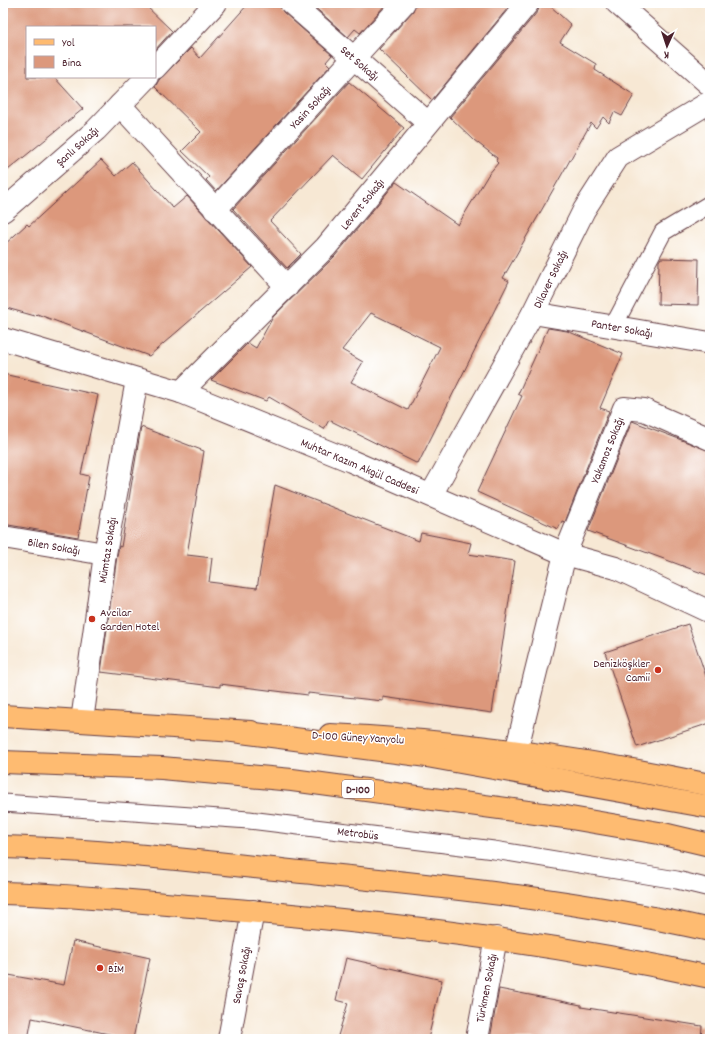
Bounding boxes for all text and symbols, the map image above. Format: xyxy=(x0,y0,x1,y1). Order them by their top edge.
legend xyxy=(26,26,156,78)
north arrow xyxy=(647,26,687,66)
text: Yol xyxy=(62,35,75,52)
street label: Set Sokağı xyxy=(336,42,382,86)
text: K xyxy=(664,46,670,62)
text: Bina xyxy=(62,55,81,72)
street label: Yasin Sokağı xyxy=(286,82,336,134)
street label: Şanlı Sokağı xyxy=(53,123,103,171)
street label: Levent Sokağı xyxy=(337,176,389,234)
street label: Dilaver Sokağı xyxy=(530,248,573,312)
street label: Panter Sokağı xyxy=(590,316,654,343)
street label: Yakamoz Sokağı xyxy=(587,415,629,486)
street label: Muhtar Kazım Akgül Caddesi xyxy=(298,435,421,500)
street label: Mümtaz Sokağı xyxy=(95,516,122,584)
street label: Bilen Sokağı xyxy=(26,535,81,560)
place label: Avcilar Garden Hotel xyxy=(100,605,160,636)
marker: Avcilar Garden Hotel xyxy=(87,614,97,624)
place label: Denizköşkler Camii xyxy=(593,656,651,687)
marker: Denizköşkler Camii xyxy=(653,665,663,675)
street label: D-100 Güney Yanyolu xyxy=(311,728,404,749)
road number: D-100 xyxy=(342,780,374,798)
street label: Metrobüs xyxy=(336,823,380,845)
street label: Savaş Sokağı xyxy=(229,945,256,1005)
street label: Türkmen Sokağı xyxy=(472,952,502,1024)
place label: BİM xyxy=(108,961,124,978)
marker: BİM xyxy=(95,963,105,973)

